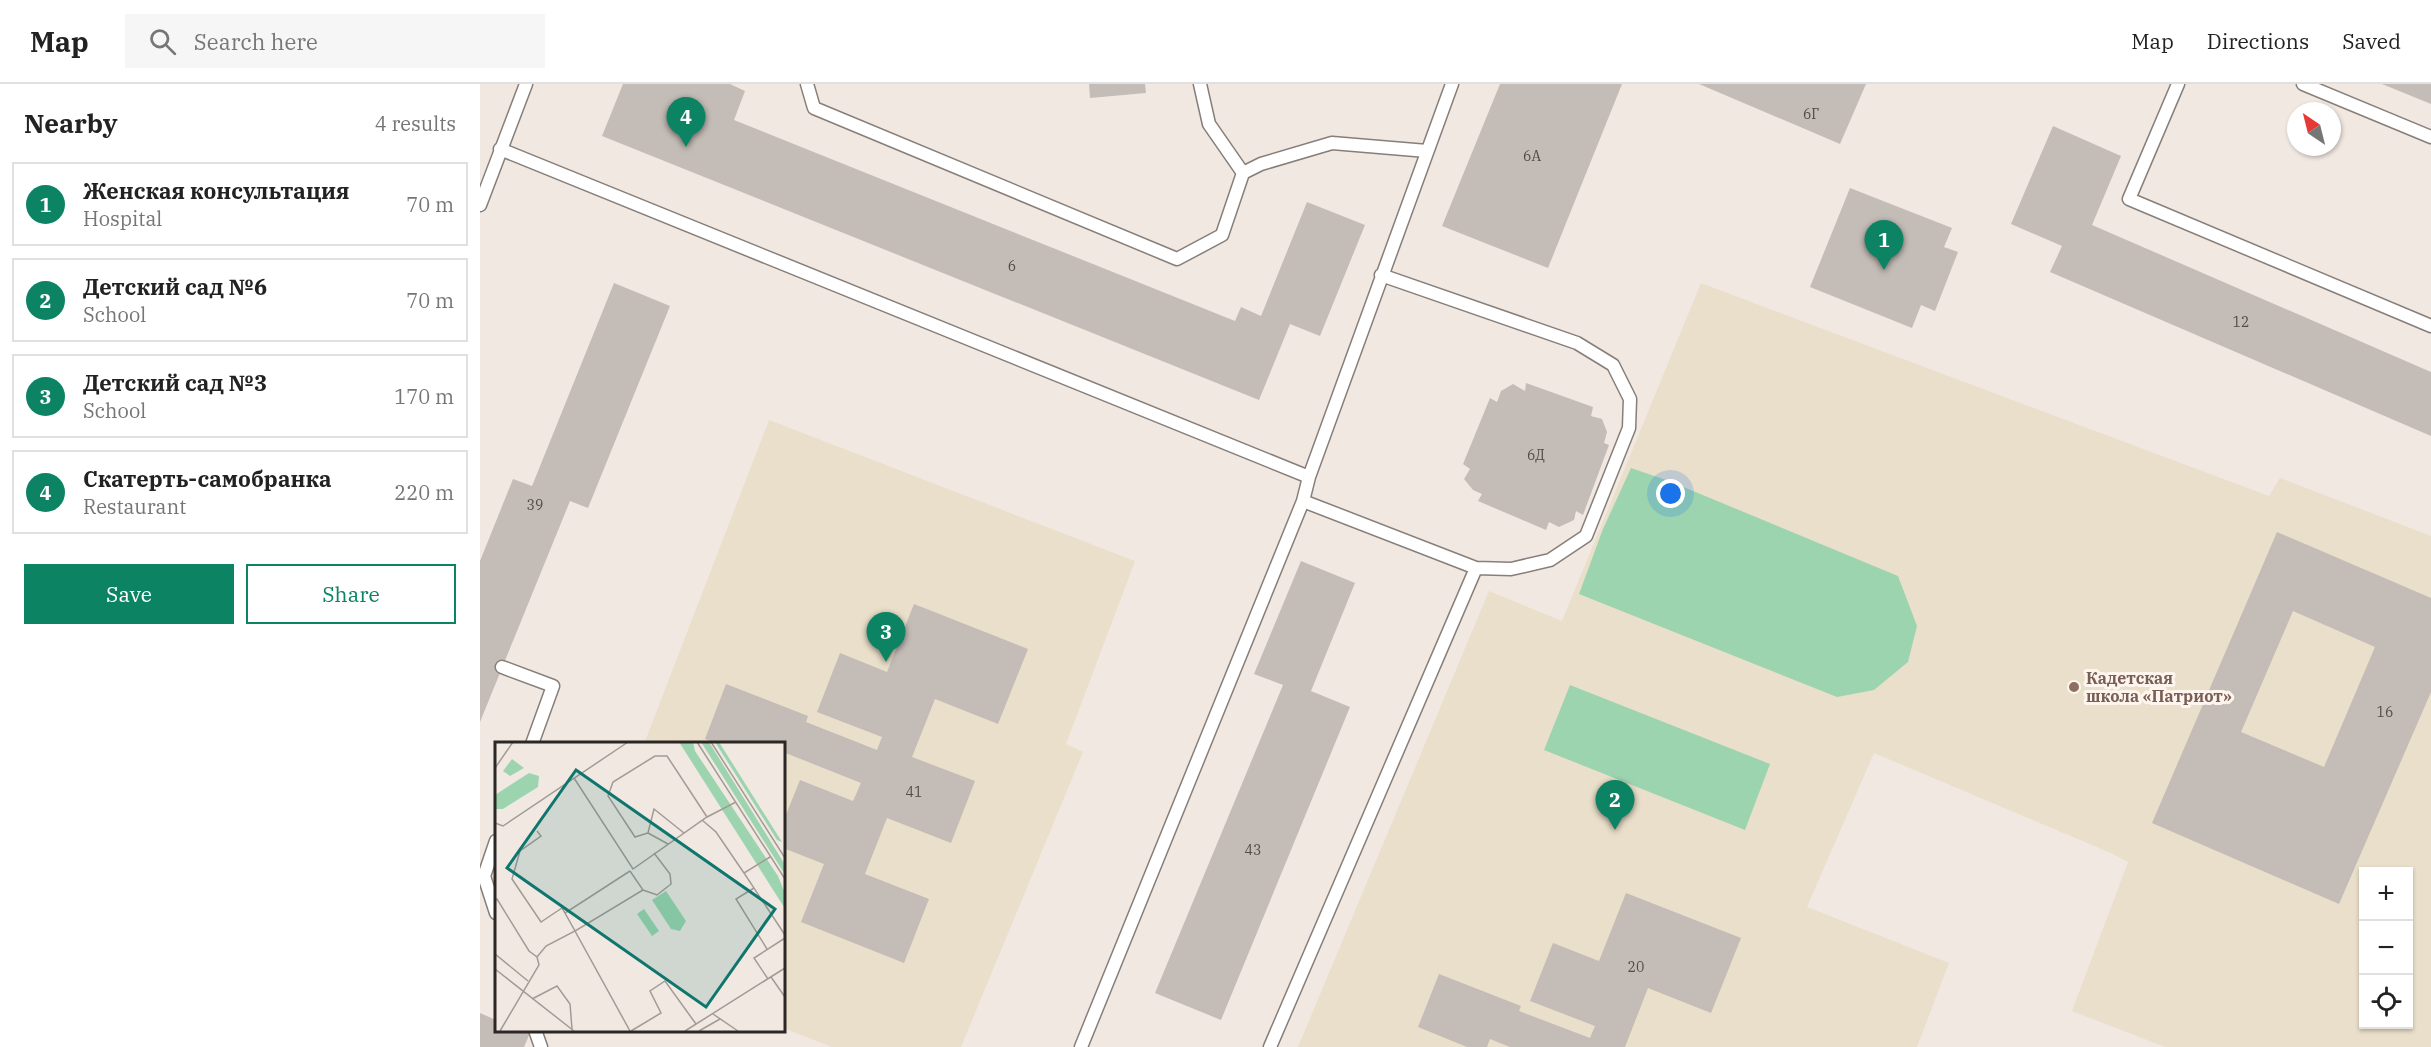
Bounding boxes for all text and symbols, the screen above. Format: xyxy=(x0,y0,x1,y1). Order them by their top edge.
search box xyxy=(125,14,545,68)
text: Map xyxy=(30,23,89,60)
icon: search xyxy=(146,25,179,58)
text: Search here xyxy=(194,27,318,56)
text: Map xyxy=(2131,27,2174,55)
text: Directions xyxy=(2207,27,2309,55)
text: Saved xyxy=(2342,27,2401,55)
pin: 4 xyxy=(666,98,706,147)
north arrow xyxy=(2287,102,2341,156)
house number: 6Г xyxy=(1803,105,1819,123)
text: Nearby xyxy=(24,106,118,140)
text: 4 results xyxy=(375,110,456,137)
house number: 6А xyxy=(1523,147,1541,165)
text: Женская консультация xyxy=(83,176,350,205)
text: 1 xyxy=(40,191,52,218)
text: 70 m xyxy=(406,191,454,218)
text: Hospital xyxy=(83,205,162,232)
pin: 1 xyxy=(1864,220,1904,270)
house number: 6 xyxy=(1008,257,1016,275)
text: Детский сад №6 xyxy=(83,272,267,301)
text: 2 xyxy=(40,287,52,314)
text: 70 m xyxy=(406,287,454,314)
text: School xyxy=(83,301,146,328)
house number: 12 xyxy=(2233,313,2249,331)
text: Детский сад №3 xyxy=(83,368,267,397)
text: 3 xyxy=(40,383,52,410)
text: 170 m xyxy=(394,383,454,410)
text: School xyxy=(83,397,146,424)
house number: 6Д xyxy=(1527,446,1545,464)
text: Скатерть-самобранка xyxy=(83,464,332,493)
text: 4 xyxy=(40,479,52,506)
text: 220 m xyxy=(394,479,454,506)
your location xyxy=(1656,479,1685,508)
text: Restaurant xyxy=(83,493,186,520)
house number: 39 xyxy=(527,496,543,514)
button: Save xyxy=(24,564,234,624)
button: Share xyxy=(246,564,456,624)
pin: 3 xyxy=(866,612,906,662)
place label: Кадетская школа «Патриот» xyxy=(2086,668,2232,706)
marker: Кадетская школа «Патриот» xyxy=(2067,680,2081,694)
house number: 16 xyxy=(2377,703,2393,721)
inset map xyxy=(495,742,784,1032)
pin: 2 xyxy=(1596,780,1634,830)
house number: 41 xyxy=(906,783,922,801)
house number: 43 xyxy=(1245,841,1261,859)
map controls xyxy=(2359,867,2413,1029)
button: + xyxy=(2359,867,2413,921)
button: − xyxy=(2359,921,2413,975)
house number: 20 xyxy=(1628,958,1644,976)
button: locate xyxy=(2359,975,2413,1029)

